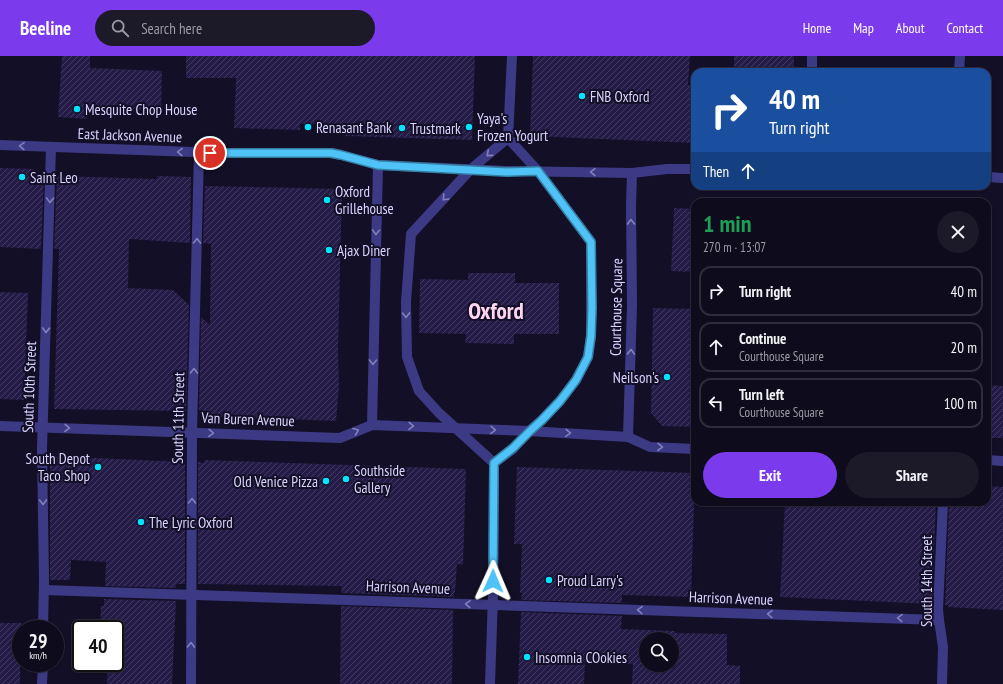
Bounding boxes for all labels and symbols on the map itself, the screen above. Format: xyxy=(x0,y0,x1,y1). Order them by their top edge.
place label: FNB Oxford xyxy=(590,87,649,106)
marker: FNB Oxford xyxy=(577,91,587,101)
place label: Mesquite Chop House xyxy=(85,100,197,119)
marker: Mesquite Chop House xyxy=(72,104,82,114)
place label: Yaya's Frozen Yogurt xyxy=(477,109,548,145)
place label: Renasant Bank xyxy=(316,118,392,137)
place label: Trustmark xyxy=(410,119,461,138)
marker: Renasant Bank xyxy=(303,122,313,132)
marker: Yaya's Frozen Yogurt xyxy=(464,122,474,132)
marker: Trustmark xyxy=(397,123,407,133)
street label: East Jackson Avenue xyxy=(77,124,183,146)
pin xyxy=(193,136,227,170)
one-way arrow xyxy=(19,141,25,150)
one-way arrow xyxy=(177,147,183,156)
one-way arrow xyxy=(487,149,494,156)
place label: Saint Leo xyxy=(30,168,78,187)
one-way arrow xyxy=(590,168,596,176)
marker: Saint Leo xyxy=(17,172,27,182)
place label: Oxford Grillehouse xyxy=(335,182,394,218)
one-way arrow xyxy=(442,193,449,201)
marker: Oxford Grillehouse xyxy=(322,195,332,205)
one-way arrow xyxy=(46,197,54,203)
one-way arrow xyxy=(627,219,635,225)
one-way arrow xyxy=(372,229,381,235)
one-way arrow xyxy=(193,238,201,244)
place label: Ajax Diner xyxy=(337,241,391,260)
marker: Ajax Diner xyxy=(324,245,334,255)
street label: Courthouse Square xyxy=(606,258,626,356)
district label: Oxford xyxy=(468,296,524,325)
one-way arrow xyxy=(402,312,410,318)
one-way arrow xyxy=(41,327,50,333)
street label: South 10th Street xyxy=(18,341,40,433)
one-way arrow xyxy=(626,349,635,355)
one-way arrow xyxy=(369,359,378,365)
one-way arrow xyxy=(190,368,198,374)
place label: Neilson's xyxy=(613,368,659,387)
street label: South 11th Street xyxy=(168,372,188,464)
marker: Neilson's xyxy=(662,372,672,382)
street label: Van Buren Avenue xyxy=(200,408,295,430)
one-way arrow xyxy=(408,422,414,431)
one-way arrow xyxy=(64,424,70,432)
one-way arrow xyxy=(490,425,496,434)
one-way arrow xyxy=(352,428,359,436)
one-way arrow xyxy=(208,429,214,437)
one-way arrow xyxy=(565,429,571,437)
one-way arrow xyxy=(657,443,663,452)
place label: South Depot Taco Shop xyxy=(25,449,90,485)
place label: Southside Gallery xyxy=(354,461,405,497)
marker: South Depot Taco Shop xyxy=(93,462,103,472)
place label: Old Venice Pizza xyxy=(233,472,318,491)
marker: Southside Gallery xyxy=(341,474,351,484)
marker: Old Venice Pizza xyxy=(321,476,331,486)
one-way arrow xyxy=(188,498,196,504)
one-way arrow xyxy=(39,499,47,505)
place label: The Lyric Oxford xyxy=(149,513,233,532)
marker: The Lyric Oxford xyxy=(136,517,146,527)
street label: South 14th Street xyxy=(917,535,936,627)
position arrow xyxy=(472,560,514,602)
place label: Proud Larry's xyxy=(557,571,623,590)
marker: Proud Larry's xyxy=(544,575,554,585)
street label: Harrison Avenue xyxy=(366,576,450,598)
street label: Harrison Avenue xyxy=(689,587,773,609)
one-way arrow xyxy=(465,599,471,608)
one-way arrow xyxy=(637,605,643,614)
one-way arrow xyxy=(767,610,773,618)
one-way arrow xyxy=(897,614,903,622)
speed limit sign: 40 xyxy=(72,620,124,672)
one-way arrow xyxy=(187,642,196,648)
place label: Insomnia COokies xyxy=(535,648,627,667)
marker: Insomnia COokies xyxy=(522,652,532,662)

